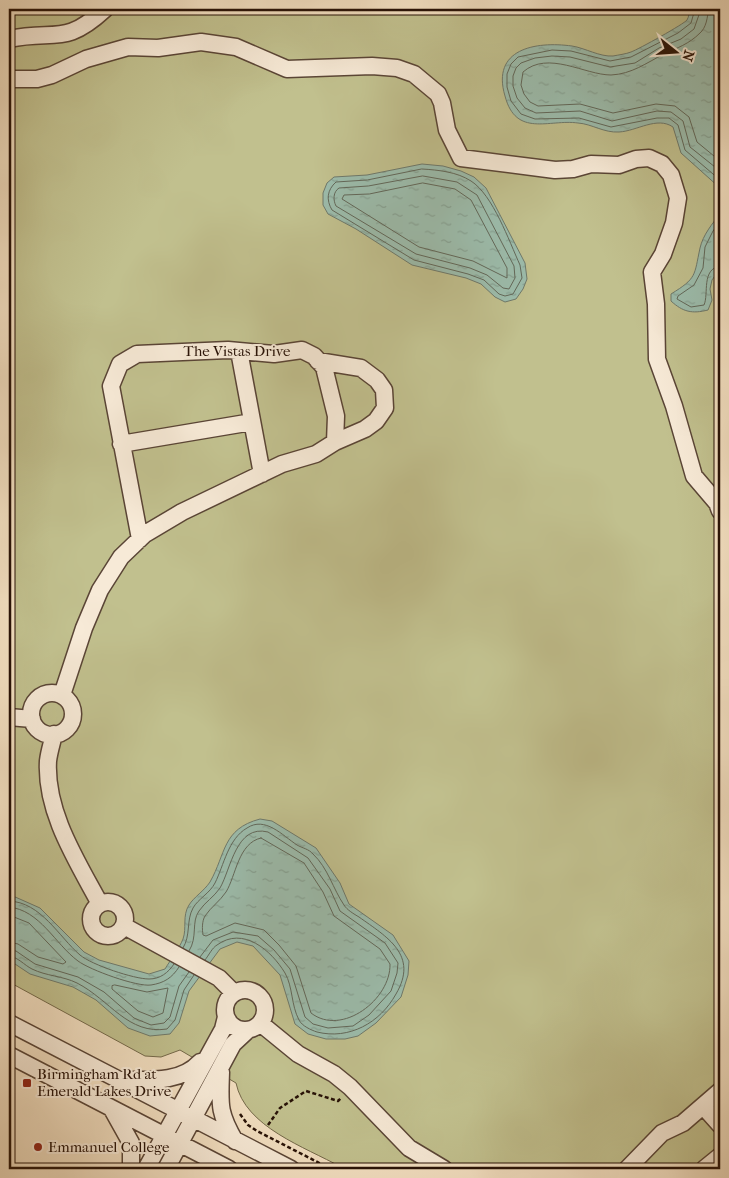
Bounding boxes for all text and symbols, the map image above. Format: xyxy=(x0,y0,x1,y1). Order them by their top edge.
north arrow xyxy=(652,28,702,78)
text: N xyxy=(678,48,698,64)
street label: The Vistas Drive xyxy=(184,342,291,360)
place label: Birmingham Rd at Emerald Lakes Drive xyxy=(37,1065,172,1100)
marker: Birmingham Rd at Emerald Lakes Drive xyxy=(21,1077,33,1089)
place label: Emmanuel College xyxy=(48,1138,170,1156)
marker: Emmanuel College xyxy=(32,1141,44,1153)

